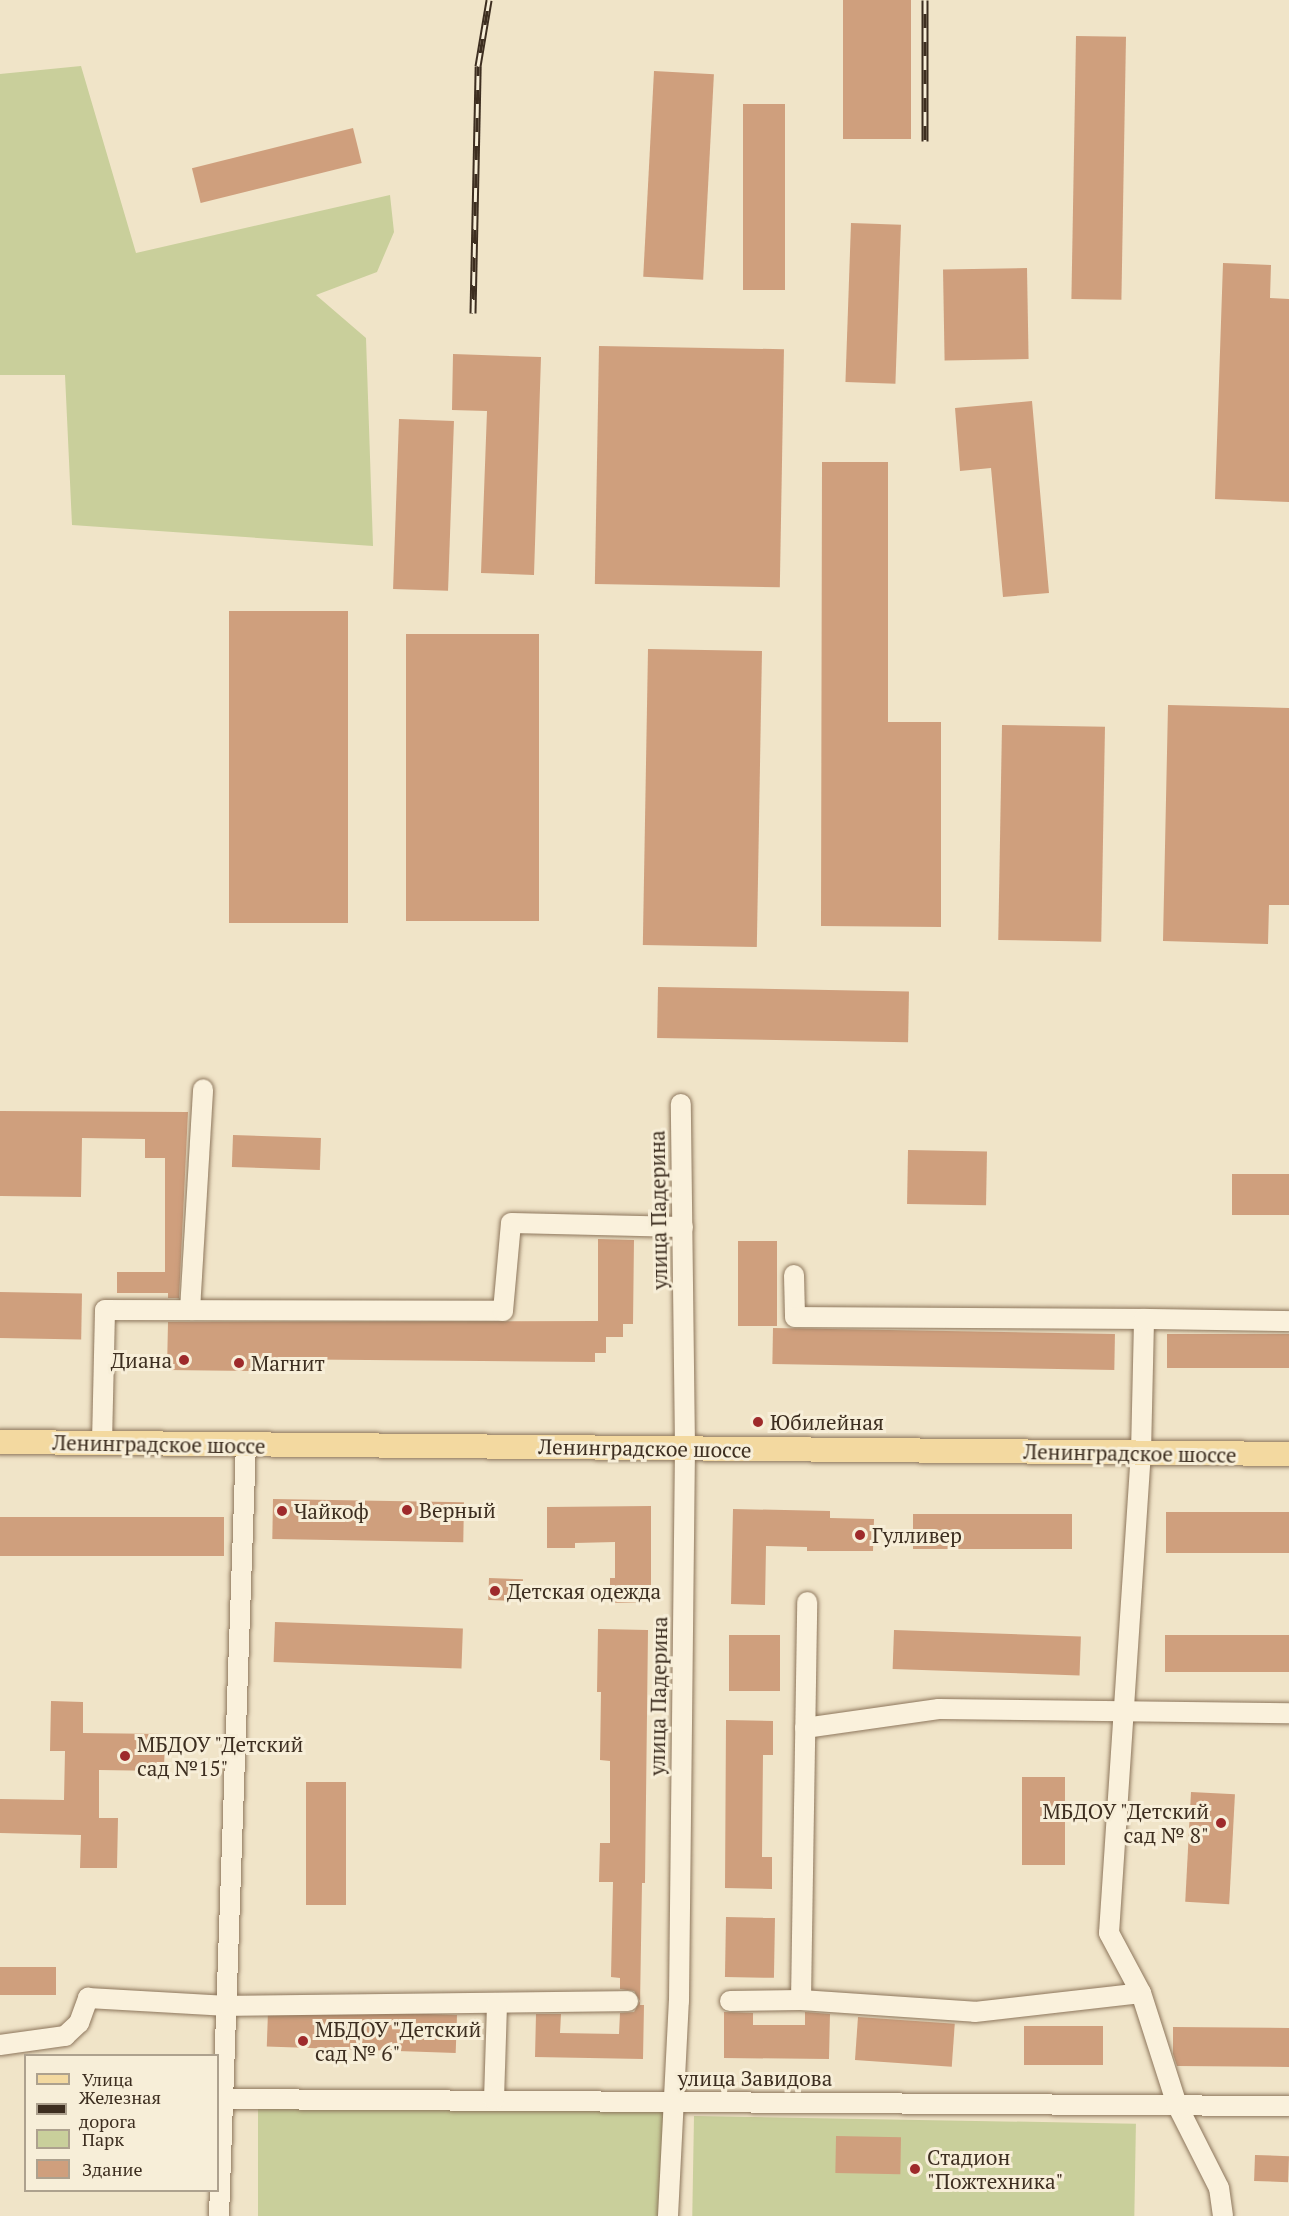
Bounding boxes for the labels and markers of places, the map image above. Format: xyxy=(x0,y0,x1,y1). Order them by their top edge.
place label: Диана xyxy=(111,1347,172,1373)
place label: Магнит xyxy=(251,1350,325,1376)
marker: Диана xyxy=(177,1353,191,1367)
marker: Магнит xyxy=(232,1356,246,1370)
place label: Юбилейная xyxy=(770,1409,884,1435)
marker: Юбилейная xyxy=(751,1415,765,1429)
place label: Верный xyxy=(419,1497,496,1523)
place label: Чайкоф xyxy=(294,1498,369,1524)
marker: Верный xyxy=(400,1503,414,1517)
marker: Чайкоф xyxy=(275,1504,289,1518)
place label: Гулливер xyxy=(872,1522,962,1548)
marker: Гулливер xyxy=(853,1528,867,1542)
place label: Детская одежда xyxy=(507,1578,661,1604)
marker: Детская одежда xyxy=(488,1584,502,1598)
place label: МБДОУ "Детский сад №15" xyxy=(137,1731,305,1781)
marker: МБДОУ "Детский сад №15" xyxy=(118,1749,132,1763)
place label: МБДОУ "Детский сад № 8" xyxy=(1041,1798,1209,1848)
marker: МБДОУ "Детский сад № 8" xyxy=(1214,1816,1228,1830)
place label: МБДОУ "Детский сад № 6" xyxy=(315,2016,483,2066)
marker: МБДОУ "Детский сад № 6" xyxy=(296,2034,310,2048)
place label: Стадион "Пожтехника" xyxy=(927,2144,1063,2194)
marker: Стадион "Пожтехника" xyxy=(908,2162,922,2176)

